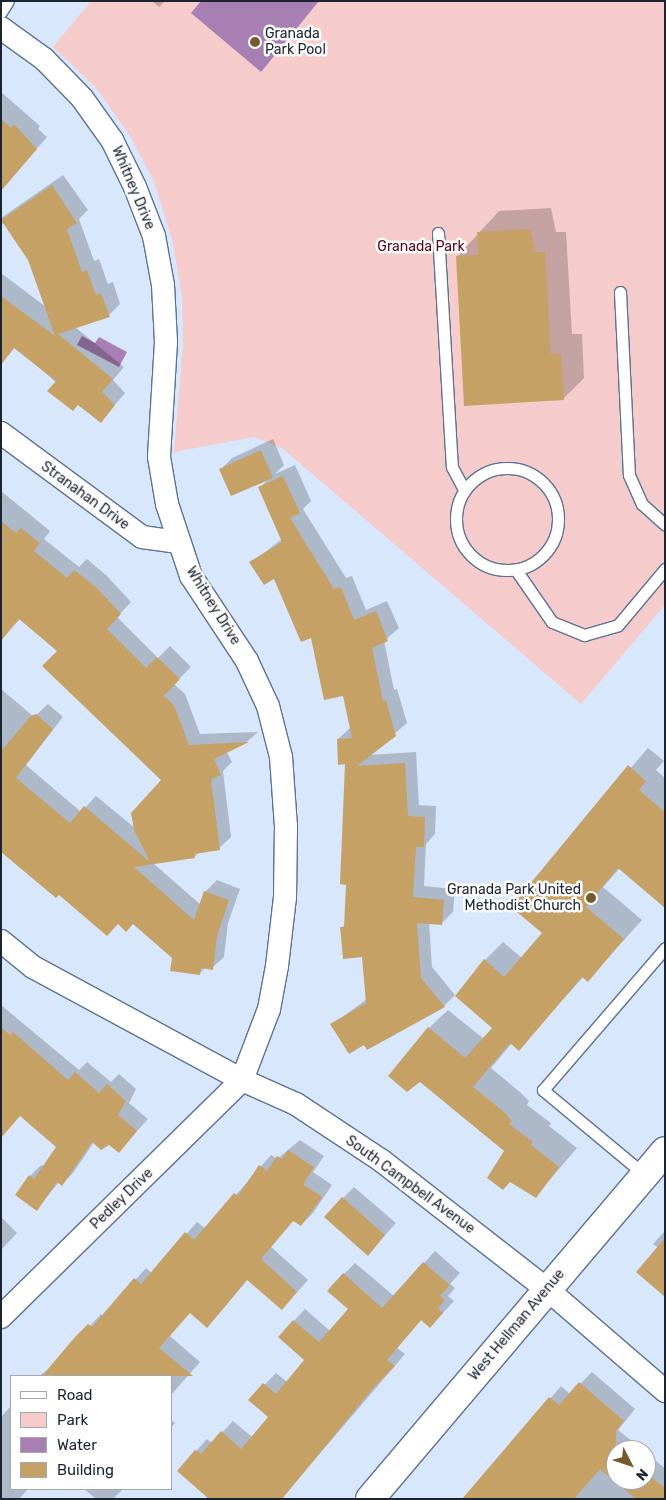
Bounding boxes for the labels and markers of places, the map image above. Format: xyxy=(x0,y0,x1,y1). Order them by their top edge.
place label: Granada Park Pool xyxy=(265,26,326,58)
marker: Granada Park Pool xyxy=(249,36,261,48)
place label: Granada Park United Methodist Church xyxy=(447,882,581,914)
marker: Granada Park United Methodist Church xyxy=(585,892,597,904)

